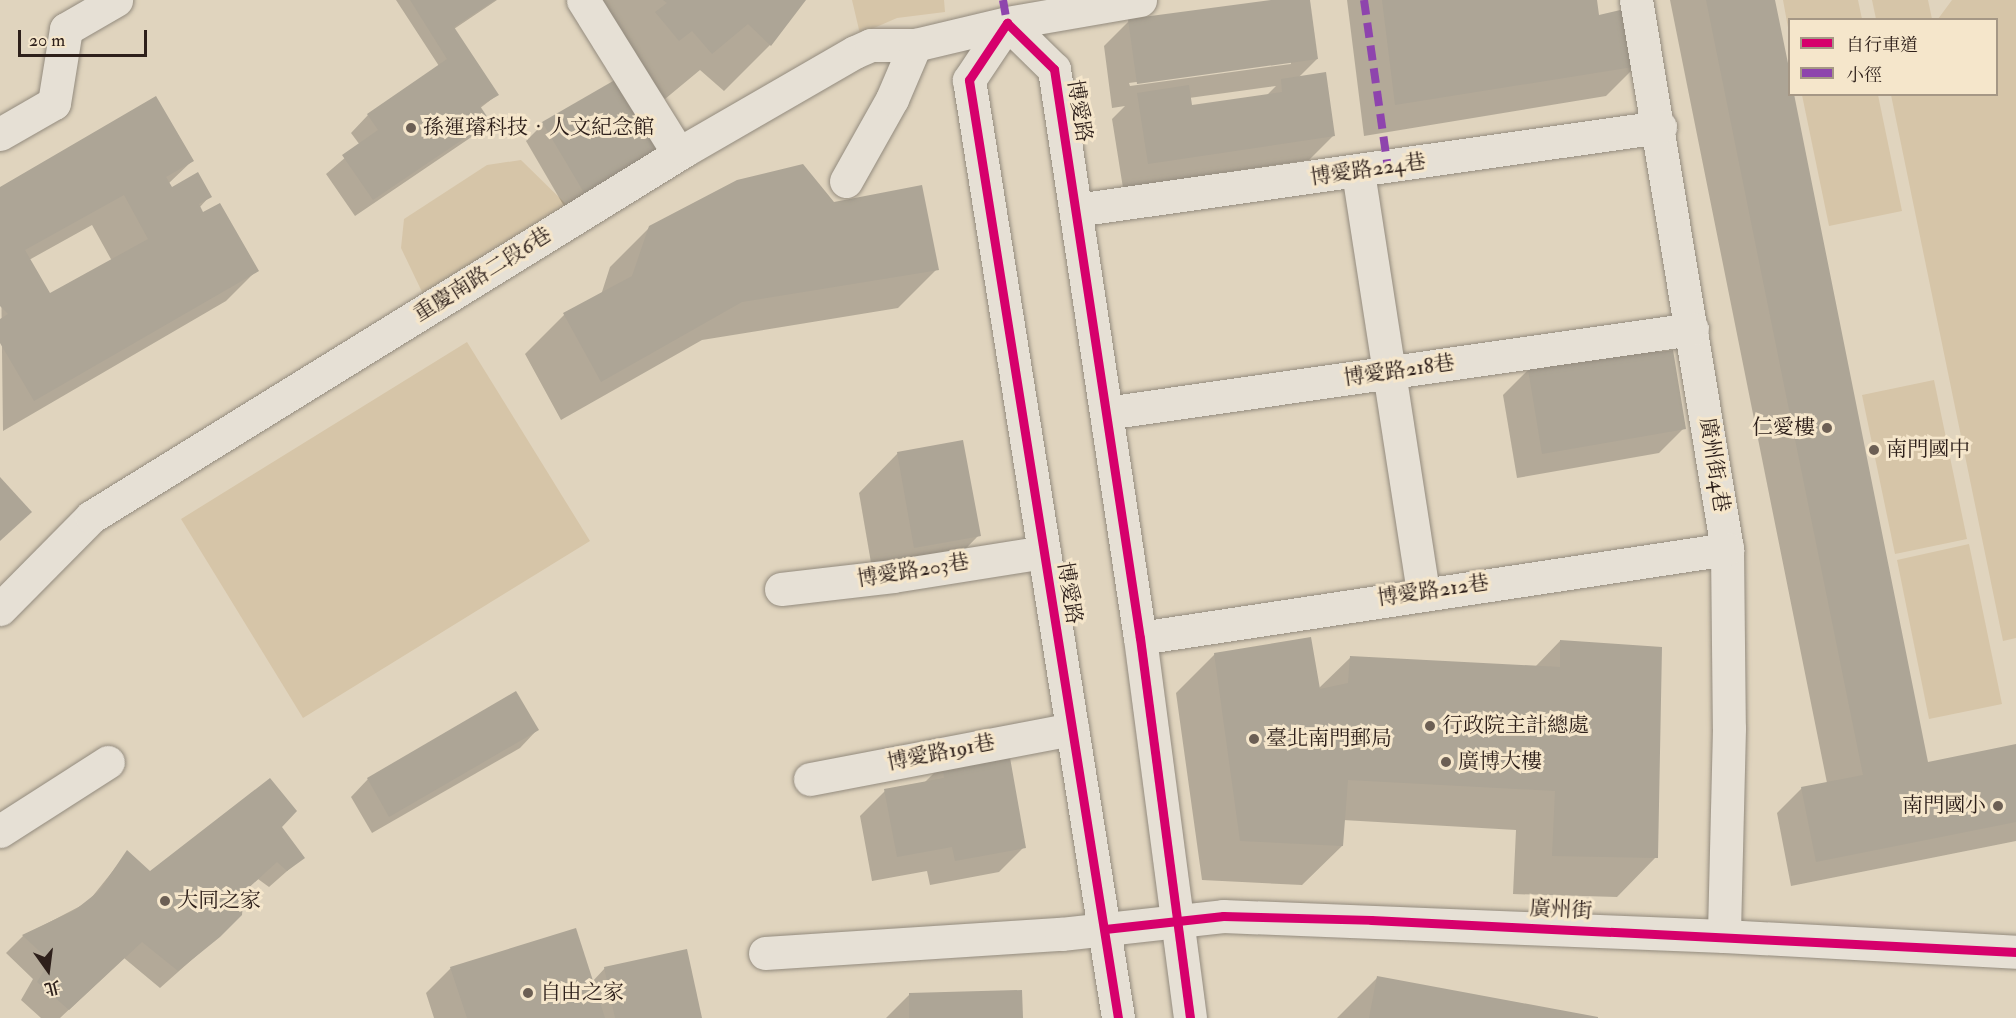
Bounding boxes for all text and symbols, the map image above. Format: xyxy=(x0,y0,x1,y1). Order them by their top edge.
scale bar xyxy=(21,18,150,56)
legend xyxy=(1788,18,1998,96)
text: 20 m xyxy=(29,29,65,52)
text: 自行車道 xyxy=(1846,34,1918,57)
text: 小徑 xyxy=(1846,64,1882,87)
street label: 博愛路 xyxy=(1062,78,1096,144)
place label: 孫運璿科技．人文紀念館 xyxy=(423,115,654,141)
marker: 孫運璿科技．人文紀念館 xyxy=(404,121,418,135)
street label: 博愛路224巷 xyxy=(1309,149,1427,191)
street label: 重慶南路二段6巷 xyxy=(410,223,556,327)
street label: 博愛路218巷 xyxy=(1342,351,1456,391)
place label: 仁愛樓 xyxy=(1752,415,1815,441)
street label: 廣州街4巷 xyxy=(1694,416,1734,514)
marker: 仁愛樓 xyxy=(1820,421,1834,435)
place label: 南門國中 xyxy=(1886,437,1970,463)
marker: 南門國中 xyxy=(1867,443,1881,457)
street label: 博愛路203巷 xyxy=(855,550,971,592)
street label: 博愛路 xyxy=(1052,560,1086,626)
street label: 博愛路212巷 xyxy=(1375,571,1491,611)
place label: 行政院主計總處 xyxy=(1442,713,1589,739)
marker: 行政院主計總處 xyxy=(1423,719,1437,733)
place label: 臺北南門郵局 xyxy=(1266,726,1392,752)
street label: 博愛路191巷 xyxy=(885,730,997,776)
marker: 臺北南門郵局 xyxy=(1247,732,1261,746)
place label: 廣博大樓 xyxy=(1458,749,1542,775)
marker: 廣博大樓 xyxy=(1439,755,1453,769)
place label: 南門國小 xyxy=(1902,793,1986,819)
marker: 南門國小 xyxy=(1991,799,2005,813)
place label: 大同之家 xyxy=(177,888,261,914)
marker: 大同之家 xyxy=(158,894,172,908)
street label: 廣州街 xyxy=(1529,896,1593,924)
north arrow xyxy=(18,940,78,1000)
text: 北 xyxy=(42,976,63,999)
place label: 自由之家 xyxy=(540,980,624,1006)
marker: 自由之家 xyxy=(521,986,535,1000)

